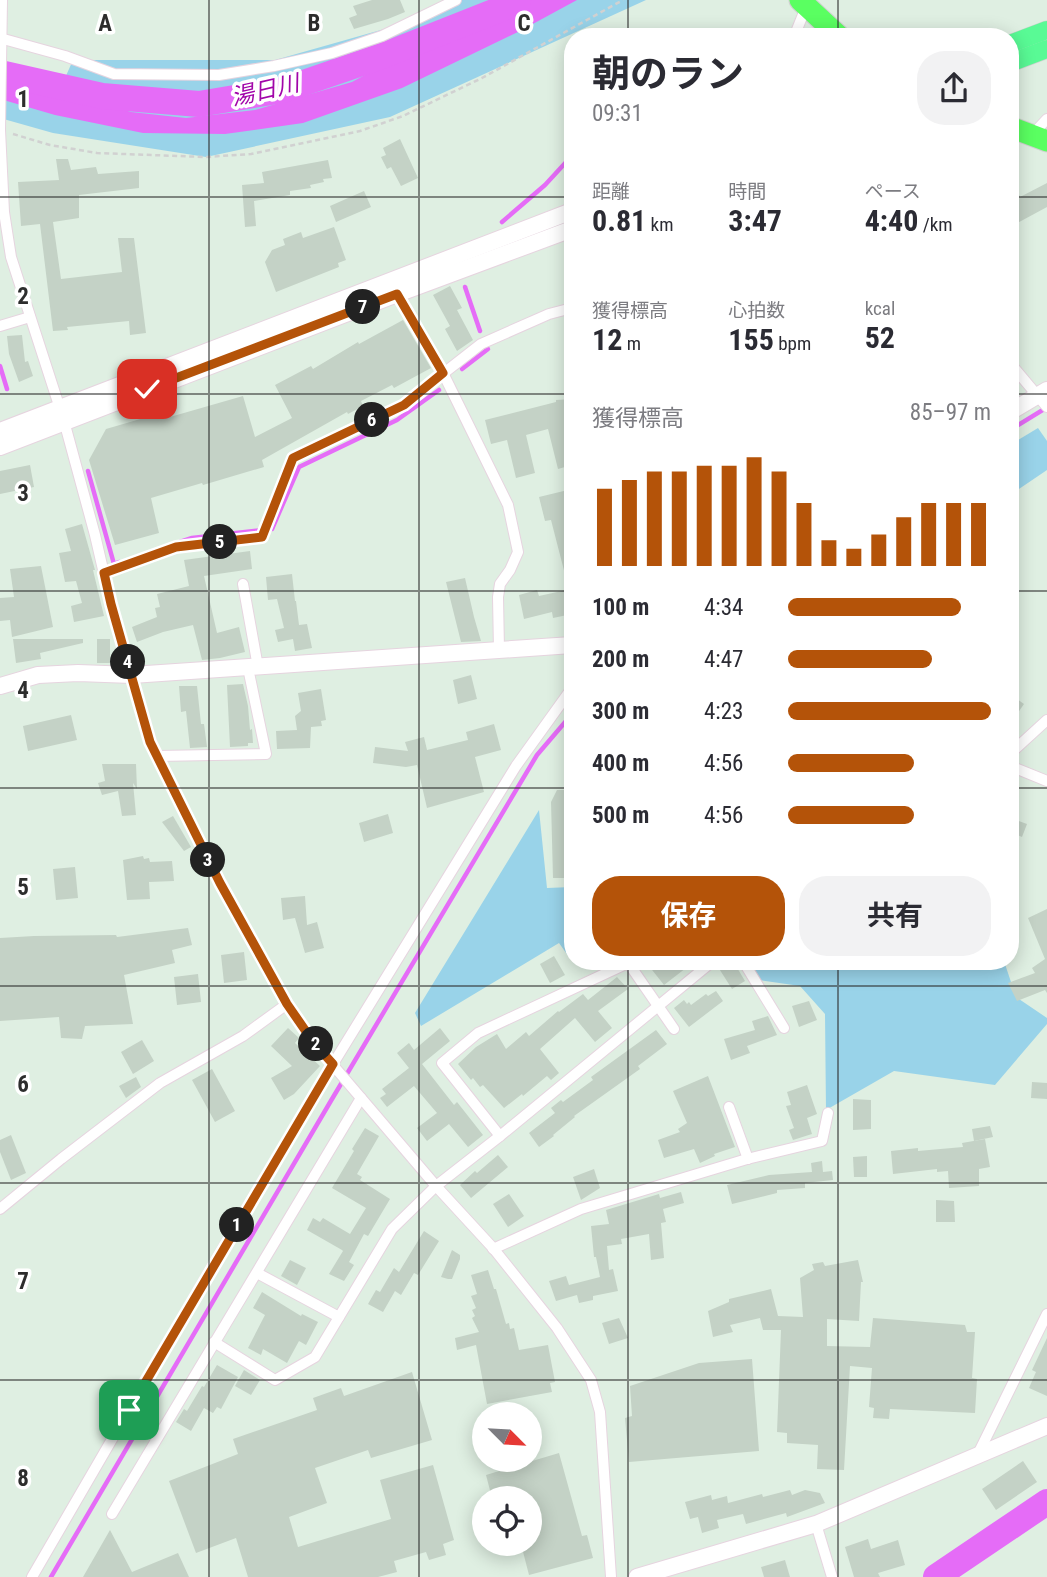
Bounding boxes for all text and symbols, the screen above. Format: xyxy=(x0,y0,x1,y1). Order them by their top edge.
text: A xyxy=(98,10,112,37)
text: B xyxy=(308,10,320,37)
text: C xyxy=(517,10,531,37)
button: share xyxy=(917,51,991,125)
text: 朝のラン xyxy=(592,52,744,96)
water label: 湯日川 xyxy=(228,69,305,111)
text: 1 xyxy=(17,86,29,113)
text: 09:31 xyxy=(592,100,643,127)
text: 距離 xyxy=(592,180,630,203)
text: 時間 xyxy=(728,180,766,203)
text: ペース xyxy=(865,180,921,203)
text: 0.81 xyxy=(592,203,646,238)
text: 3:47 xyxy=(728,203,782,238)
text: 4:40 xyxy=(865,203,918,238)
text: km xyxy=(646,213,673,236)
text: /km xyxy=(918,213,953,236)
text: 2 xyxy=(17,283,29,310)
pin: 7 xyxy=(346,290,380,324)
text: 7 xyxy=(358,295,367,318)
text: kcal xyxy=(865,297,895,320)
text: 獲得標高 xyxy=(592,299,668,322)
text: 心拍数 xyxy=(728,299,785,322)
text: 52 xyxy=(865,320,895,355)
text: 12 xyxy=(592,322,622,357)
text: 155 xyxy=(728,322,774,357)
text: m xyxy=(622,332,641,355)
text: bpm xyxy=(774,332,811,355)
pin xyxy=(117,359,177,419)
icon: check xyxy=(128,370,166,408)
text: 85–97 m xyxy=(910,399,991,426)
pin: 6 xyxy=(354,402,390,438)
text: 獲得標高 xyxy=(592,405,684,432)
text: 6 xyxy=(367,408,376,431)
text: 3 xyxy=(17,480,29,507)
pin: 5 xyxy=(202,524,238,560)
text: 5 xyxy=(215,530,224,553)
text: 100 m xyxy=(592,594,649,621)
text: 4:34 xyxy=(704,594,743,621)
pin: 4 xyxy=(110,644,146,680)
text: 200 m xyxy=(592,646,649,673)
text: 4:47 xyxy=(704,646,743,673)
text: 4 xyxy=(123,650,132,673)
text: 4 xyxy=(17,677,29,704)
text: 300 m xyxy=(592,698,649,725)
text: 4:23 xyxy=(704,698,743,725)
text: 400 m xyxy=(592,750,649,777)
text: 4:56 xyxy=(704,750,743,777)
text: 500 m xyxy=(592,802,649,829)
text: 4:56 xyxy=(704,802,743,829)
pin: 3 xyxy=(190,842,226,878)
text: 3 xyxy=(203,848,212,871)
text: 5 xyxy=(17,874,29,901)
button: 保存 xyxy=(592,876,785,956)
button: 共有 xyxy=(799,876,991,956)
pin: 2 xyxy=(298,1026,334,1062)
text: 2 xyxy=(311,1032,320,1055)
text: 6 xyxy=(17,1071,29,1098)
pin: 1 xyxy=(219,1208,254,1242)
text: 1 xyxy=(232,1213,241,1236)
text: 7 xyxy=(17,1268,29,1295)
pin xyxy=(99,1380,159,1440)
icon: arrive xyxy=(110,1391,148,1429)
north arrow xyxy=(472,1402,542,1472)
map controls xyxy=(472,1402,542,1556)
text: 8 xyxy=(17,1465,29,1492)
button: locate xyxy=(472,1486,542,1556)

